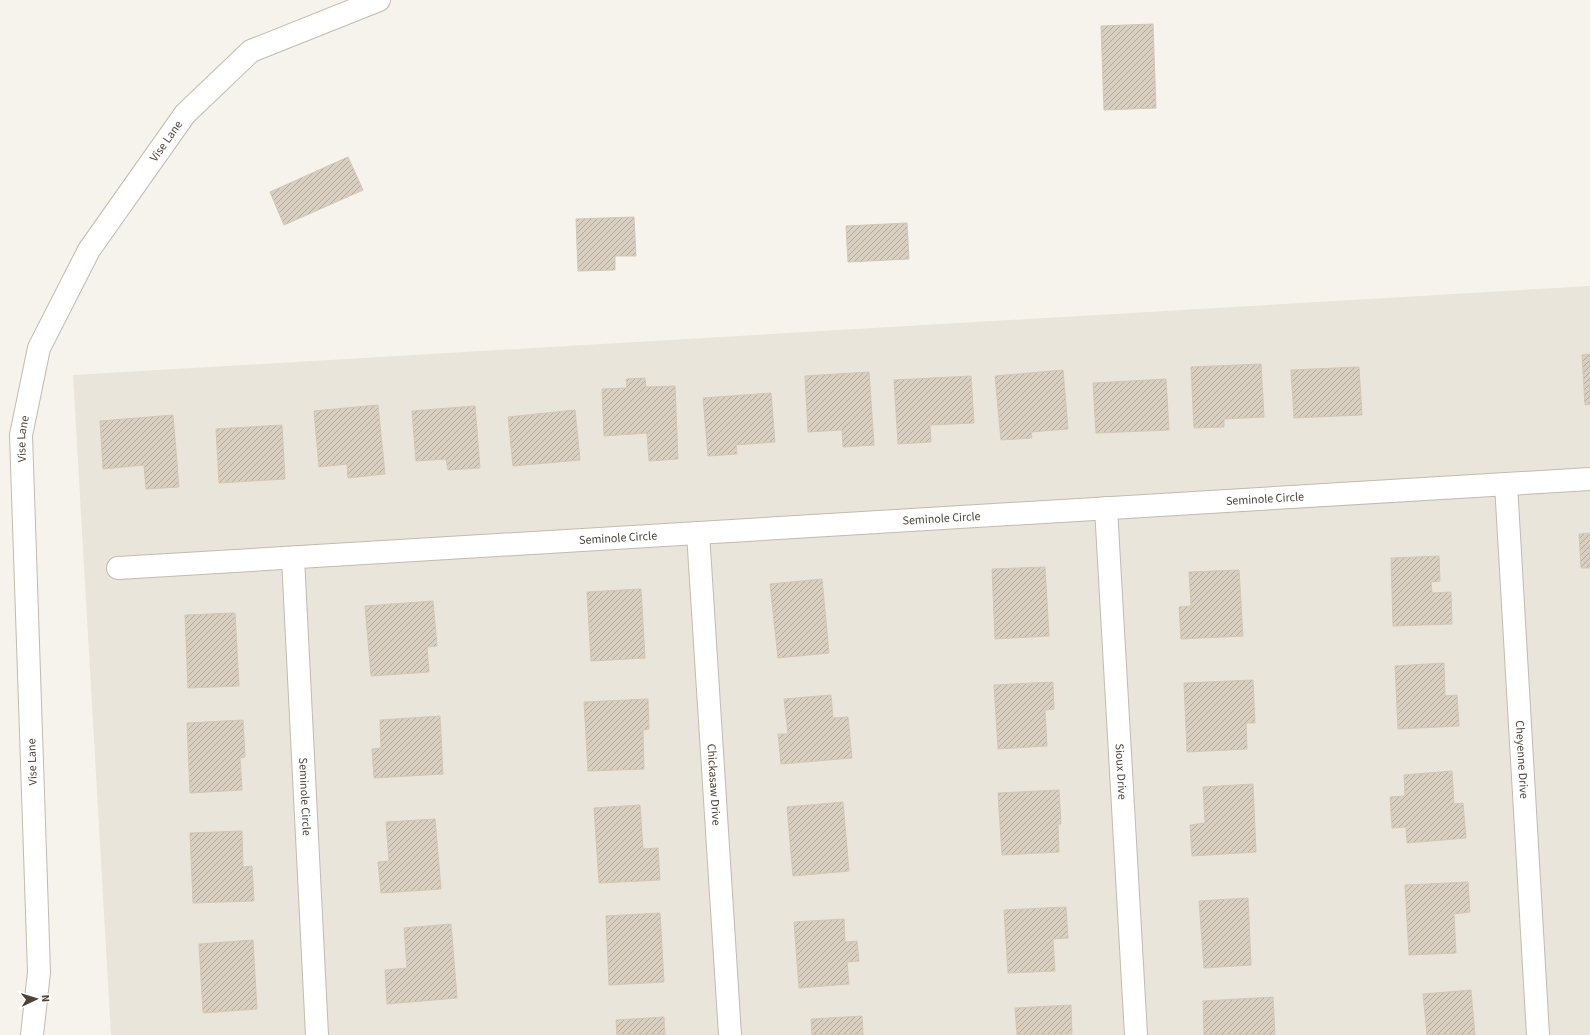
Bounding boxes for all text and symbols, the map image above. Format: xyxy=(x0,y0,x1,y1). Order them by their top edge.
street label: Vise Lane xyxy=(146,117,187,165)
street label: Vise Lane xyxy=(13,414,34,462)
street label: Seminole Circle xyxy=(1225,488,1305,510)
street label: Seminole Circle xyxy=(902,508,981,530)
street label: Seminole Circle xyxy=(579,527,658,549)
street label: Cheyenne Drive xyxy=(1511,720,1532,799)
street label: Vise Lane xyxy=(23,738,42,786)
street label: Chickasaw Drive xyxy=(702,743,725,826)
street label: Sioux Drive xyxy=(1110,743,1131,800)
street label: Seminole Circle xyxy=(294,757,315,836)
north arrow xyxy=(16,979,56,1019)
text: N xyxy=(38,994,53,1003)

